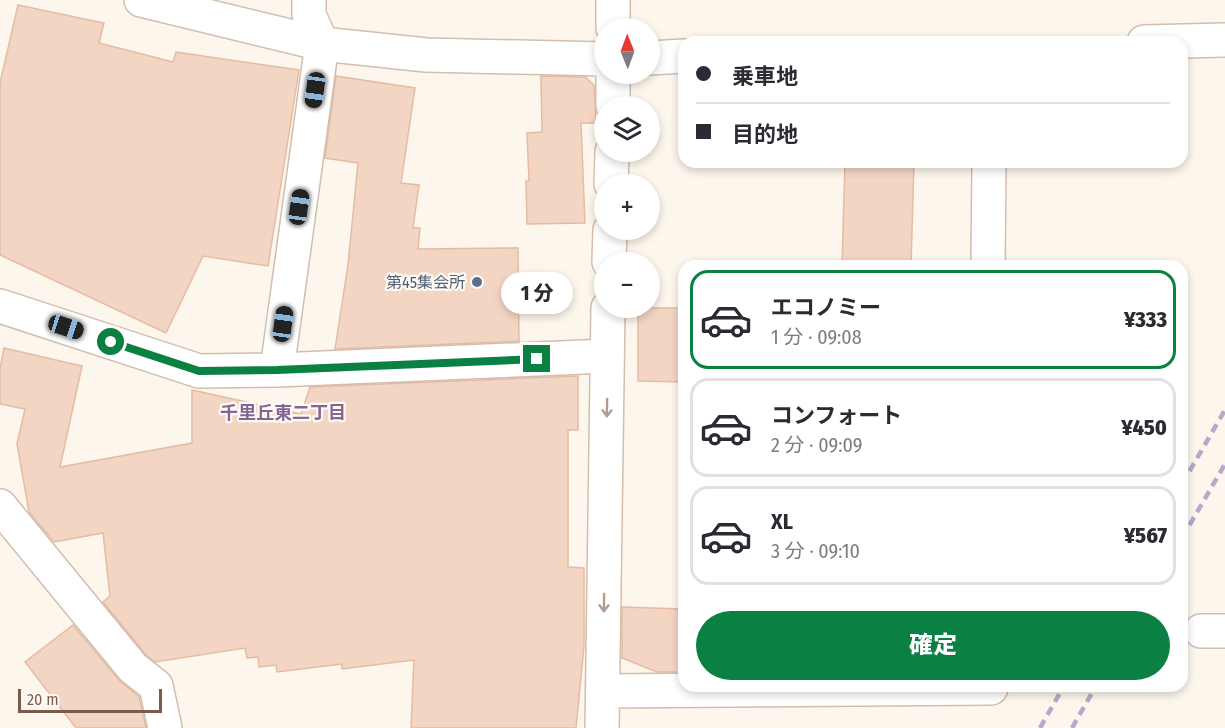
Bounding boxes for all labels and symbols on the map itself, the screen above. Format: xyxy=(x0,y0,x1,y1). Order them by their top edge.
north arrow xyxy=(594,18,660,84)
car xyxy=(304,71,326,109)
car xyxy=(288,188,310,226)
callout: 1 分 xyxy=(501,272,573,314)
place label: 第45集会所 xyxy=(386,273,465,292)
marker: 第45集会所 xyxy=(470,275,484,289)
car xyxy=(272,305,294,343)
car xyxy=(46,313,86,341)
route start xyxy=(97,328,124,355)
route end xyxy=(523,345,550,372)
one-way arrow xyxy=(601,397,613,417)
district label: 千里丘東二丁目 xyxy=(220,402,346,424)
one-way arrow xyxy=(599,592,610,612)
scale bar xyxy=(18,686,162,714)

